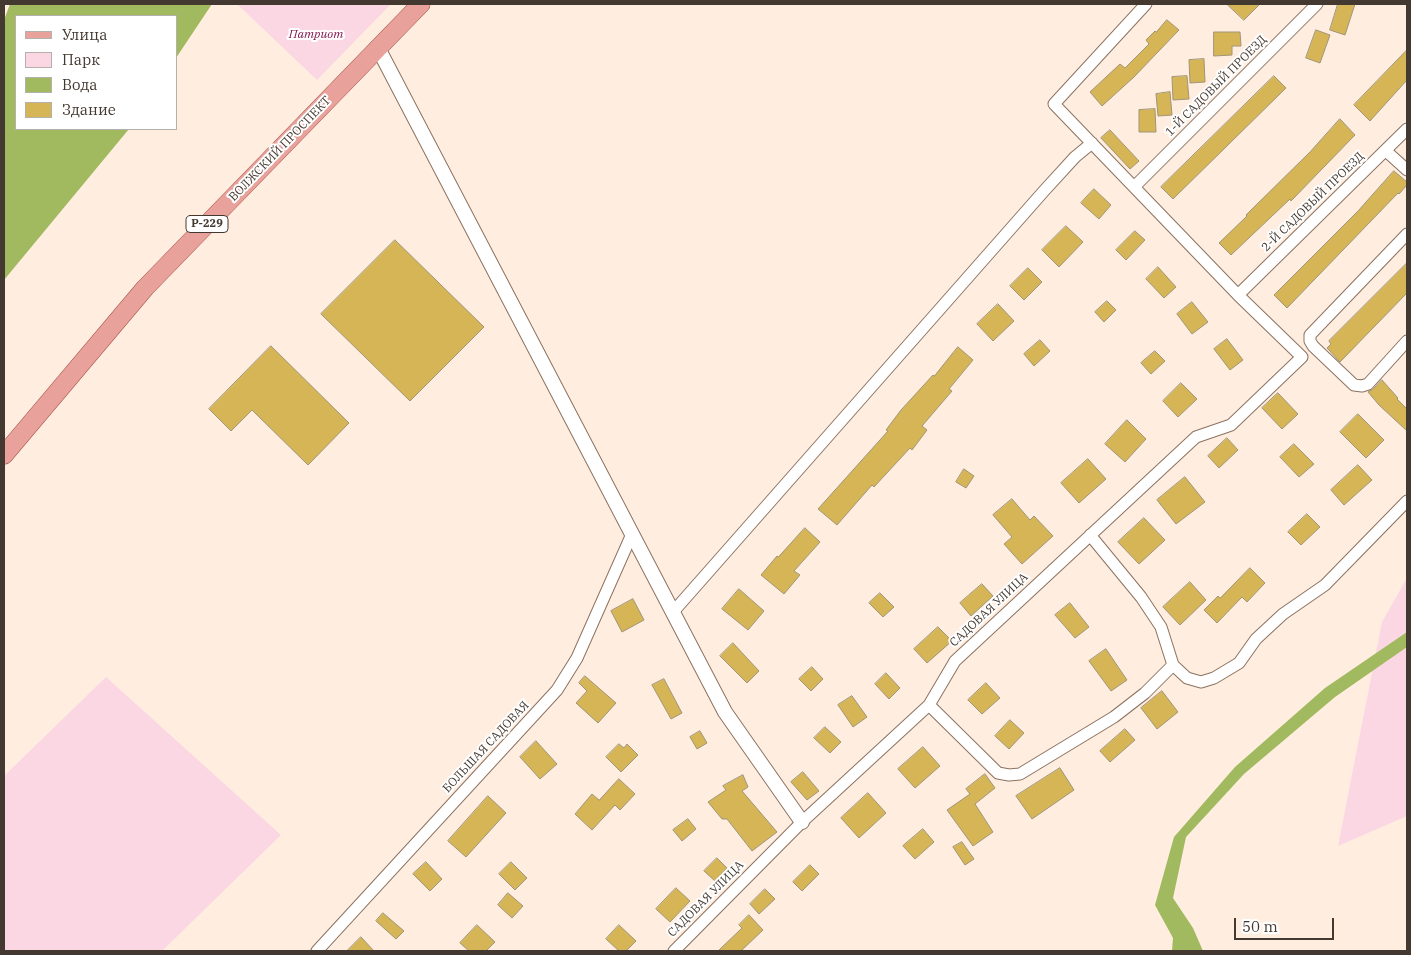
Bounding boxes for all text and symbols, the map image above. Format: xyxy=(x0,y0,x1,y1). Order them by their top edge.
legend xyxy=(15,15,178,130)
text: Улица xyxy=(62,25,107,44)
park label: Патриот xyxy=(289,28,343,42)
street label: 1-Й САДОВЫЙ ПРОЕЗД xyxy=(1163,33,1269,139)
text: Парк xyxy=(62,50,100,69)
text: Вода xyxy=(62,75,98,94)
street label: ВОЛЖСКИЙ ПРОСПЕКТ xyxy=(226,94,334,204)
text: Здание xyxy=(62,100,116,119)
street label: 2-Й САДОВЫЙ ПРОЕЗД xyxy=(1259,149,1367,255)
road number: Р-229 xyxy=(186,215,228,232)
street label: САДОВАЯ УЛИЦА xyxy=(947,570,1031,650)
street label: БОЛЬШАЯ САДОВАЯ xyxy=(440,698,532,796)
street label: САДОВАЯ УЛИЦА xyxy=(665,858,747,940)
scale bar xyxy=(1236,908,1336,940)
text: 50 m xyxy=(1242,917,1278,936)

